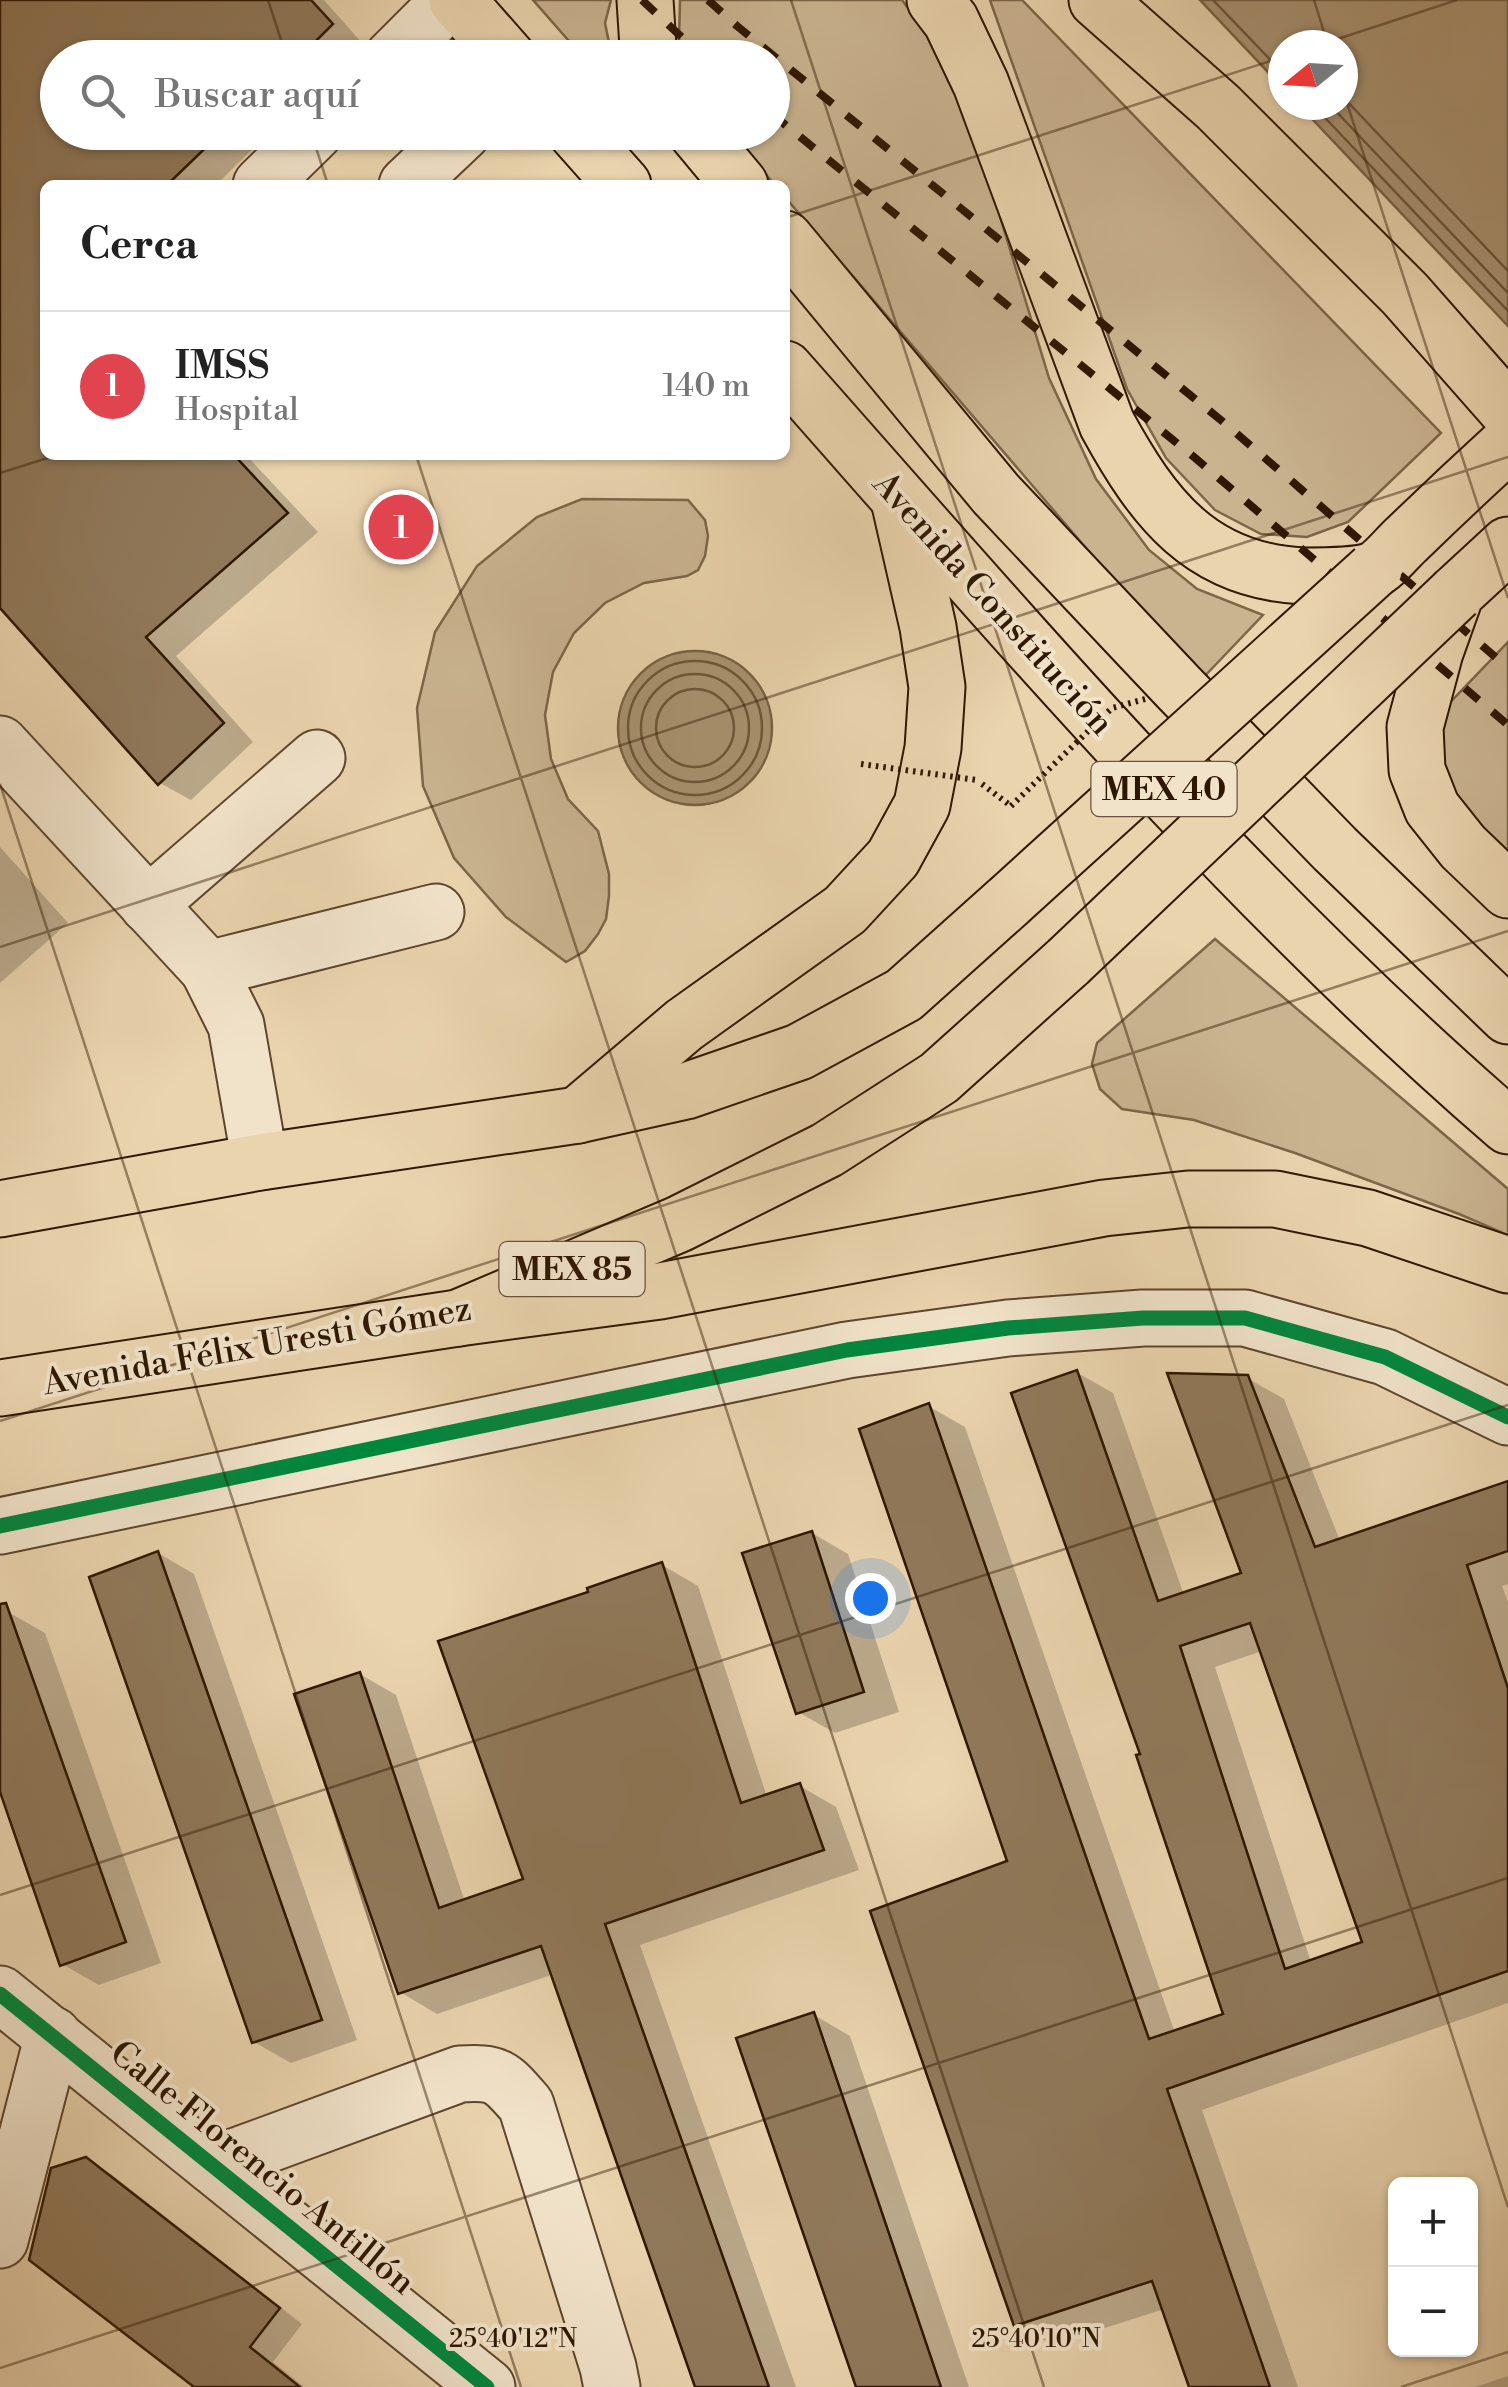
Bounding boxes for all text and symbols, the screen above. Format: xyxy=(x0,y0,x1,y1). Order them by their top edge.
north arrow xyxy=(1268,30,1358,120)
search box xyxy=(40,40,790,150)
icon: search xyxy=(75,68,130,123)
text: Buscar aquí xyxy=(155,72,360,119)
text: Cerca xyxy=(80,219,198,272)
text: IMSS xyxy=(175,343,269,390)
text: 1 xyxy=(105,366,120,406)
text: 140 m xyxy=(663,366,750,406)
text: Hospital xyxy=(175,390,299,430)
street label: Avenida Constitución xyxy=(863,463,1123,745)
pin: 1 xyxy=(368,490,434,564)
road number: MEX 40 xyxy=(1092,762,1236,816)
road number: MEX 85 xyxy=(500,1242,644,1296)
street label: Avenida Félix Uresti Gómez xyxy=(39,1288,475,1406)
your location xyxy=(845,1573,896,1624)
street label: Calle Florencio Antillón xyxy=(101,2032,423,2305)
map controls xyxy=(1388,2177,1478,2357)
button: + xyxy=(1388,2177,1478,2267)
button: − xyxy=(1388,2267,1478,2357)
text: 25°40'12"N xyxy=(449,2324,577,2355)
text: 25°40'10"N xyxy=(971,2324,1101,2355)

